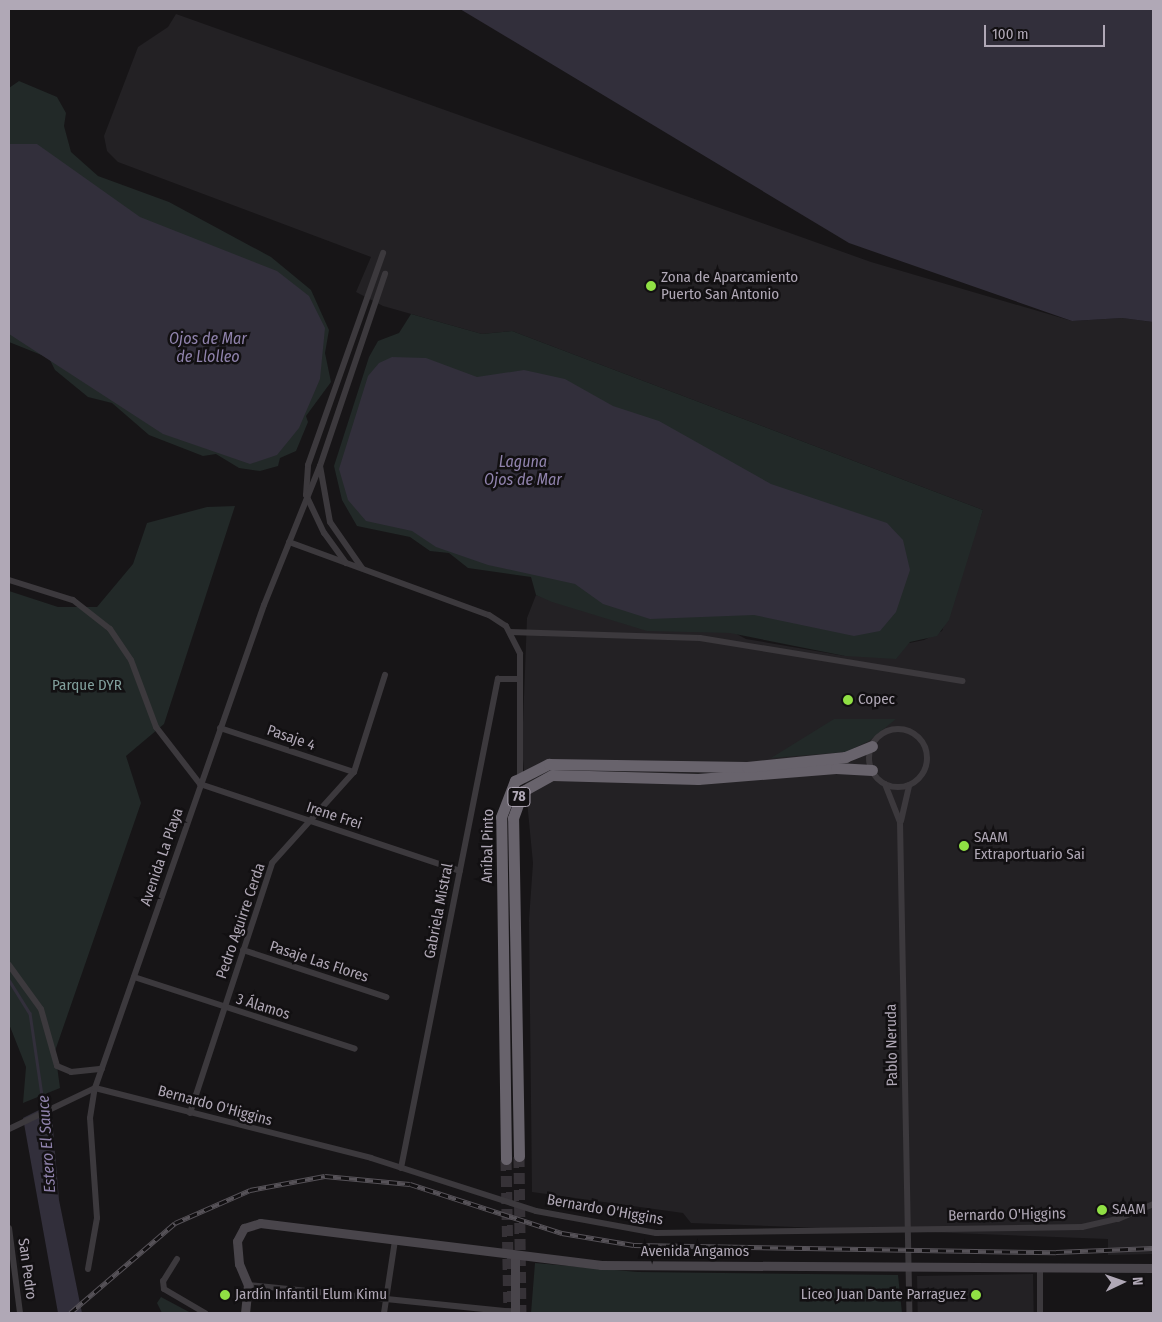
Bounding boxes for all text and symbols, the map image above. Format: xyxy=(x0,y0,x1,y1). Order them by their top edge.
scale bar xyxy=(987,15,1108,47)
text: 100 m xyxy=(992,25,1029,43)
place label: Zona de Aparcamiento Puerto San Antonio xyxy=(661,268,798,303)
marker: Zona de Aparcamiento Puerto San Antonio xyxy=(645,280,657,292)
water label: Ojos de Mar de Llolleo xyxy=(169,329,247,367)
water label: Laguna Ojos de Mar xyxy=(484,452,562,490)
park label: Parque DYR xyxy=(52,677,122,695)
place label: Copec xyxy=(858,691,895,709)
marker: Copec xyxy=(842,694,854,706)
street label: Pasaje 4 xyxy=(265,721,317,755)
road number: 78 xyxy=(506,786,532,809)
street label: Irene Frei xyxy=(304,799,364,833)
street label: Avenida La Playa xyxy=(137,806,187,908)
street label: Aníbal Pinto xyxy=(478,809,498,883)
place label: SAAM Extraportuario Sai xyxy=(974,828,1085,863)
marker: SAAM Extraportuario Sai xyxy=(958,840,970,852)
street label: Pedro Aguirre Cerda xyxy=(213,861,269,981)
street label: Gabriela Mistral xyxy=(421,862,457,960)
street label: Pasaje Las Flores xyxy=(267,938,371,986)
street label: 3 Álamos xyxy=(234,990,292,1024)
street label: Pablo Neruda xyxy=(882,1004,902,1086)
street label: Bernardo O'Higgins xyxy=(156,1082,274,1130)
water label: Estero El Sauce xyxy=(34,1095,60,1193)
street label: Bernardo O'Higgins xyxy=(545,1191,665,1229)
place label: SAAM xyxy=(1112,1201,1146,1219)
marker: SAAM xyxy=(1096,1204,1108,1216)
street label: Bernardo O'Higgins xyxy=(948,1205,1066,1225)
street label: San Pedro xyxy=(14,1237,40,1301)
street label: Avenida Angamos xyxy=(641,1243,749,1261)
north arrow xyxy=(1097,1257,1147,1307)
text: N xyxy=(1129,1277,1146,1286)
place label: Jardín Infantil Elum Kimu xyxy=(235,1286,387,1304)
place label: Liceo Juan Dante Parraguez xyxy=(801,1286,966,1304)
marker: Jardín Infantil Elum Kimu xyxy=(219,1289,231,1301)
marker: Liceo Juan Dante Parraguez xyxy=(970,1289,982,1301)

